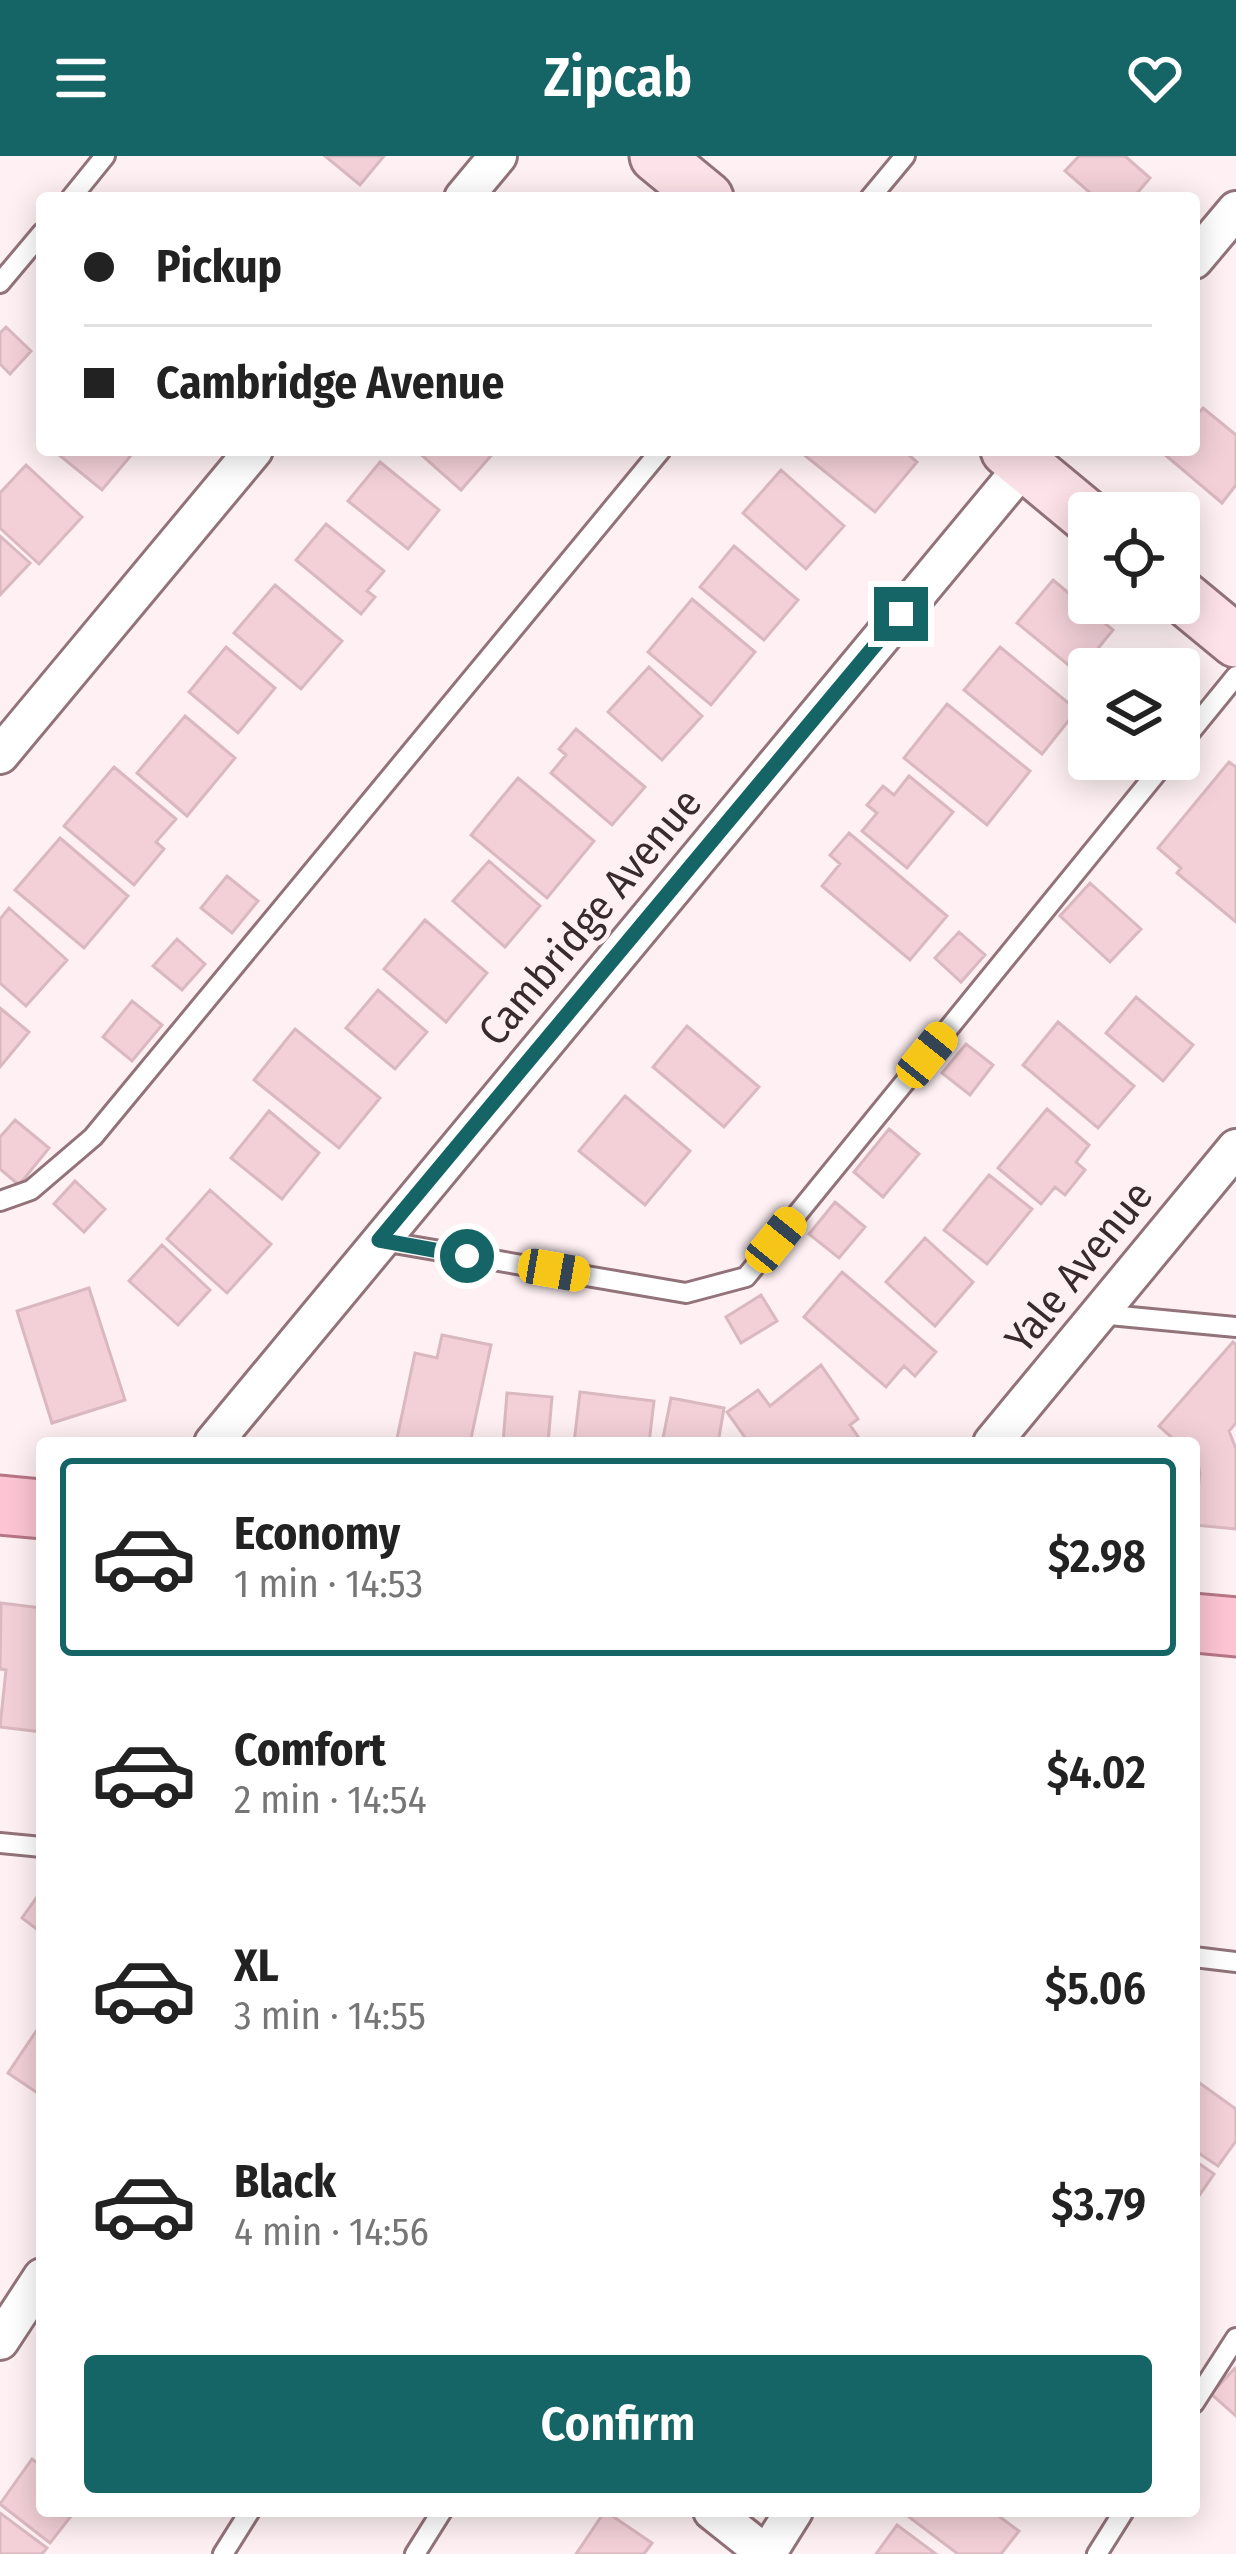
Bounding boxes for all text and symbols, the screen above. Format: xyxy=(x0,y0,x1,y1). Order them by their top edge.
icon: menu xyxy=(48,45,114,111)
icon: heart xyxy=(1122,45,1188,111)
text: Zipcab xyxy=(544,46,692,110)
text: Pickup xyxy=(156,240,282,294)
text: Cambridge Avenue xyxy=(156,356,504,410)
map controls xyxy=(1068,492,1200,780)
button: locate xyxy=(1068,492,1200,624)
route end xyxy=(874,587,928,641)
button: layers xyxy=(1068,648,1200,780)
street label: Cambridge Avenue xyxy=(468,778,712,1056)
car xyxy=(890,1016,964,1094)
street label: Yale Avenue xyxy=(995,1171,1163,1363)
car xyxy=(739,1201,813,1279)
route start xyxy=(440,1229,494,1283)
car xyxy=(515,1246,593,1294)
icon: car xyxy=(90,1503,198,1611)
text: Economy xyxy=(234,1507,400,1561)
text: $2.98 xyxy=(1048,1530,1146,1584)
text: 1 min · 14:53 xyxy=(234,1561,423,1607)
icon: car xyxy=(90,1719,198,1827)
text: Comfort xyxy=(234,1723,386,1777)
text: $4.02 xyxy=(1047,1746,1146,1800)
text: 2 min · 14:54 xyxy=(234,1777,427,1823)
icon: car xyxy=(90,1935,198,2043)
text: XL xyxy=(234,1939,279,1993)
text: $5.06 xyxy=(1045,1962,1146,2016)
text: 3 min · 14:55 xyxy=(234,1993,426,2039)
icon: car xyxy=(90,2151,198,2259)
text: Black xyxy=(234,2155,336,2209)
text: $3.79 xyxy=(1051,2178,1146,2232)
text: 4 min · 14:56 xyxy=(234,2209,429,2255)
button: Confirm xyxy=(84,2355,1152,2493)

